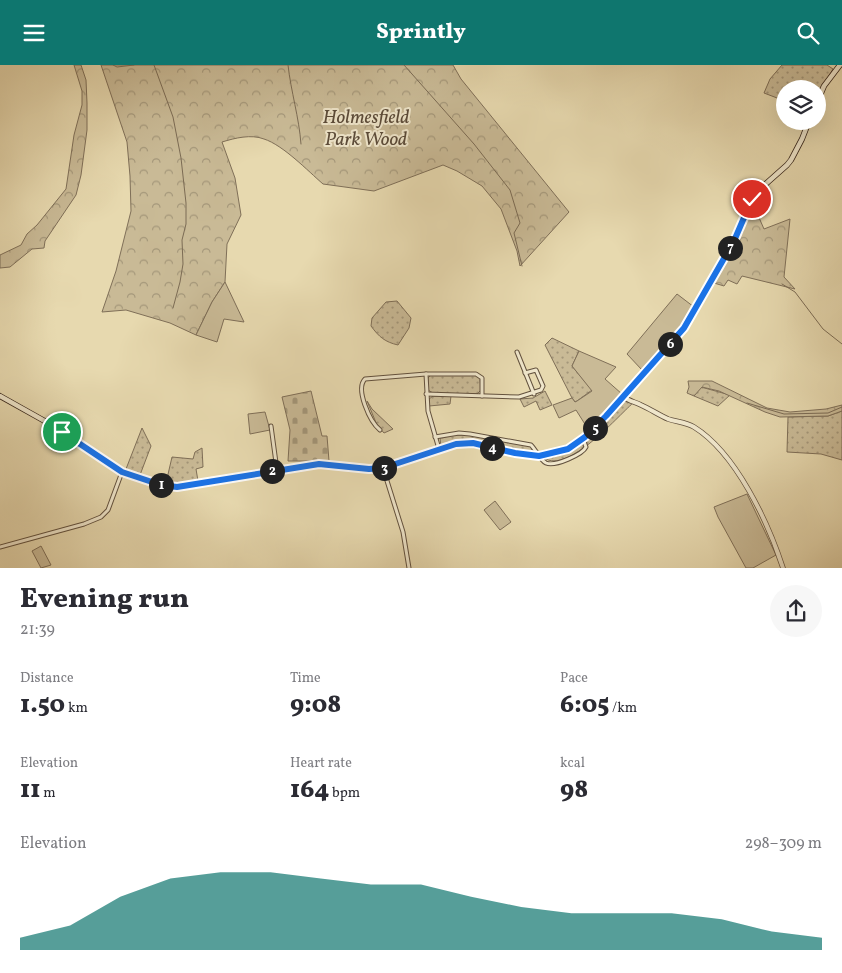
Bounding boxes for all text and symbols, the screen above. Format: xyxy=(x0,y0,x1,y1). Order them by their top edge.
text: Sprintly xyxy=(376,17,466,48)
icon: menu xyxy=(20,19,48,47)
icon: search xyxy=(794,19,822,47)
map controls xyxy=(776,80,826,130)
button: layers xyxy=(776,80,826,130)
park label: Holmesfield Park Wood xyxy=(323,105,409,153)
pin xyxy=(731,178,773,220)
icon: check xyxy=(738,185,766,213)
pin: 7 xyxy=(718,235,742,261)
text: 7 xyxy=(727,239,734,258)
pin: 6 xyxy=(658,331,682,357)
text: 6 xyxy=(667,335,674,354)
pin xyxy=(41,411,83,453)
pin: 5 xyxy=(582,415,608,441)
icon: arrive xyxy=(48,418,76,446)
text: 5 xyxy=(592,419,599,438)
pin: 4 xyxy=(480,435,504,461)
text: 4 xyxy=(488,439,497,458)
pin: 3 xyxy=(372,455,396,481)
pin: 2 xyxy=(260,459,284,483)
text: 3 xyxy=(381,459,388,478)
text: 2 xyxy=(269,462,276,481)
pin: 1 xyxy=(148,473,174,497)
text: 1 xyxy=(159,476,164,495)
text: Evening run xyxy=(20,580,189,619)
button: share xyxy=(770,585,822,637)
text: 21:39 xyxy=(20,619,55,641)
text: Distance xyxy=(20,669,74,688)
text: Time xyxy=(290,669,321,688)
text: Pace xyxy=(560,669,588,688)
text: 1.50 xyxy=(20,688,65,723)
text: 9:08 xyxy=(290,688,341,723)
text: 6:05 xyxy=(560,688,609,723)
text: km xyxy=(65,699,88,718)
text: /km xyxy=(609,699,637,718)
text: Elevation xyxy=(20,754,78,773)
text: Heart rate xyxy=(290,754,352,773)
text: kcal xyxy=(560,754,585,773)
text: 11 xyxy=(20,773,40,808)
text: 164 xyxy=(290,773,329,808)
text: 98 xyxy=(560,773,588,808)
text: m xyxy=(40,784,56,803)
text: bpm xyxy=(329,784,360,803)
text: Elevation xyxy=(20,833,87,855)
text: 298–309 m xyxy=(745,833,822,855)

